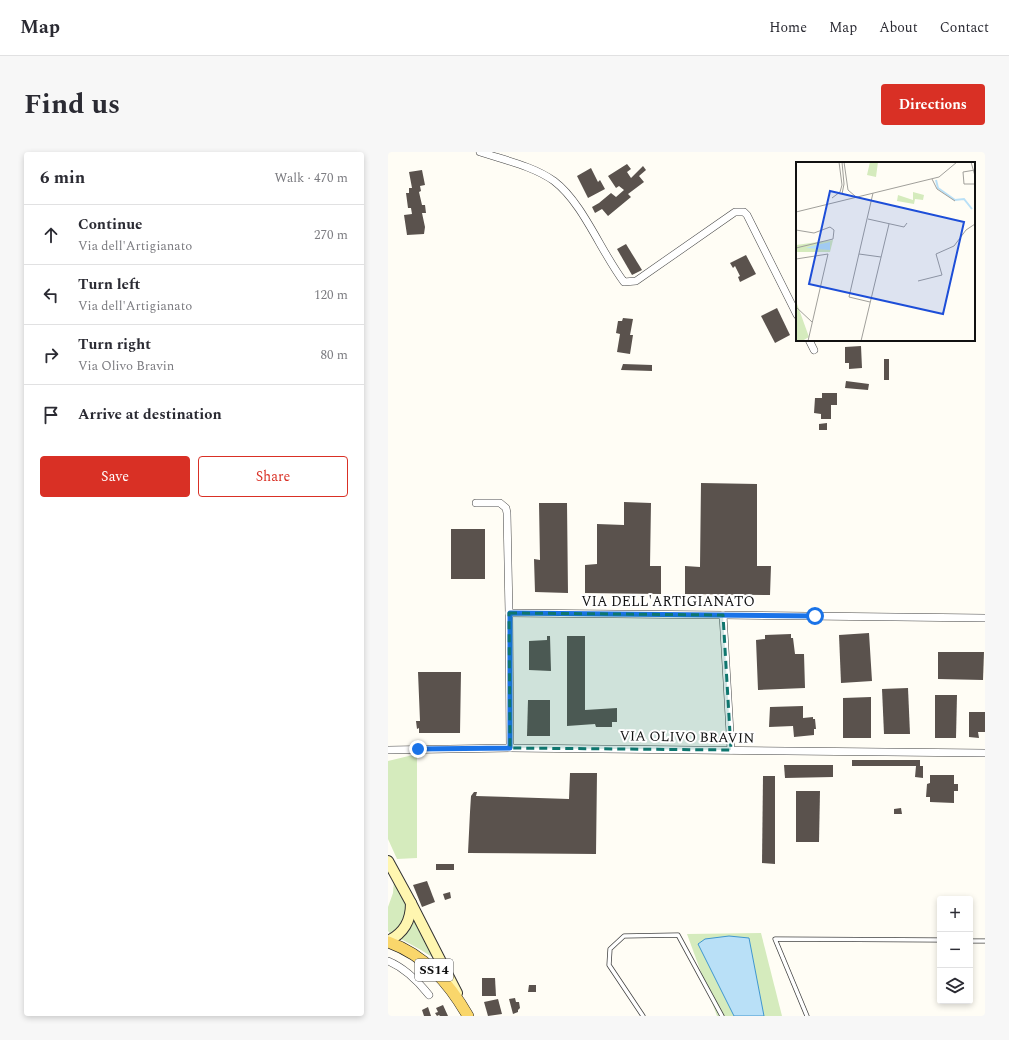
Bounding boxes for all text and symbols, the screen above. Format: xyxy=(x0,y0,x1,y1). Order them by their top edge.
text: Map xyxy=(20,13,60,42)
text: Home xyxy=(769,17,807,38)
text: Map xyxy=(829,17,857,38)
text: About xyxy=(879,17,918,38)
text: Contact xyxy=(940,17,989,38)
text: Find us xyxy=(24,83,120,126)
button: Directions xyxy=(881,84,985,125)
inset map xyxy=(796,162,975,341)
text: 6 min xyxy=(40,165,85,191)
text: Walk · 470 m xyxy=(274,168,348,188)
text: Continue xyxy=(78,213,143,236)
icon: ahead xyxy=(40,224,62,246)
text: 270 m xyxy=(314,225,348,245)
text: Via dell'Artigianato xyxy=(78,236,192,256)
text: Turn left xyxy=(78,273,140,296)
icon: left xyxy=(40,284,62,306)
text: 120 m xyxy=(314,285,348,305)
text: Via dell'Artigianato xyxy=(78,296,192,316)
text: Turn right xyxy=(78,333,151,356)
icon: right xyxy=(40,344,62,366)
text: 80 m xyxy=(321,345,348,365)
text: Via Olivo Bravin xyxy=(78,356,174,376)
text: Arrive at destination xyxy=(78,403,222,426)
icon: arrive xyxy=(40,404,62,426)
button: Save xyxy=(40,456,190,497)
button: Share xyxy=(198,456,348,497)
street label: VIA DELL'ARTIGIANATO xyxy=(581,591,755,612)
route start xyxy=(806,607,824,625)
street label: VIA OLIVO BRAVIN xyxy=(619,725,755,749)
route end xyxy=(409,740,427,758)
map controls xyxy=(937,896,973,1004)
button: + xyxy=(937,896,973,932)
button: − xyxy=(937,932,973,968)
road number: SS14 xyxy=(415,959,453,981)
button: layers xyxy=(937,968,973,1004)

